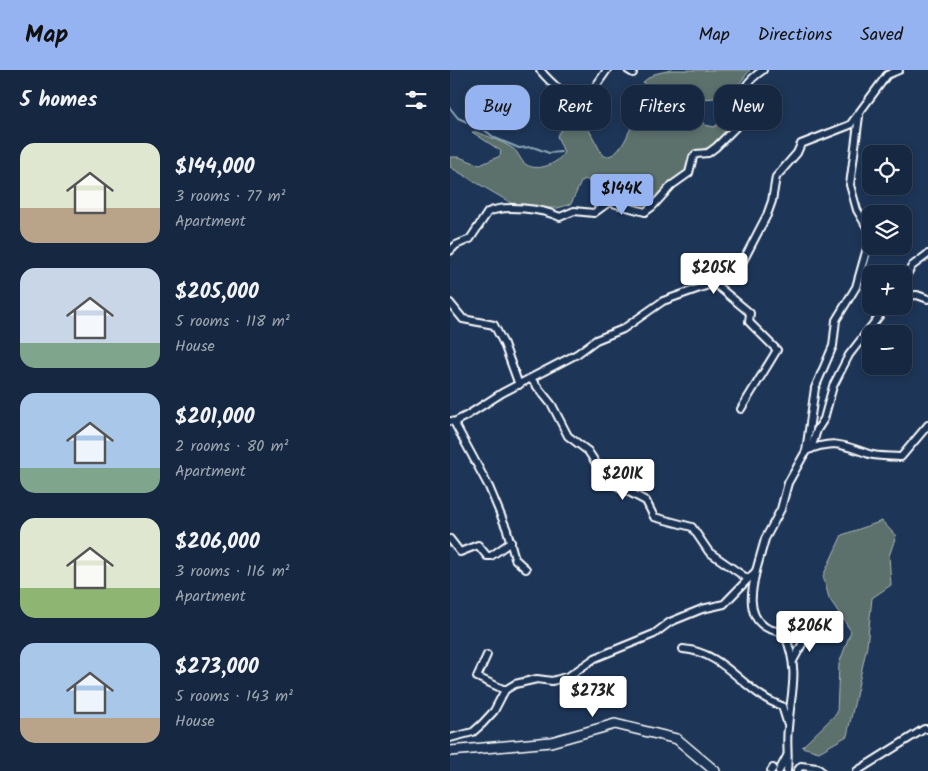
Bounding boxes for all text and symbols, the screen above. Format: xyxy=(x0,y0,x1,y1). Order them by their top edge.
text: Map xyxy=(25,16,68,55)
text: Map xyxy=(698,21,730,50)
text: Directions xyxy=(758,21,832,50)
text: Saved xyxy=(860,21,903,50)
text: 5 homes xyxy=(20,84,97,117)
chip: Buy xyxy=(465,85,530,130)
chip: Rent xyxy=(540,85,611,130)
chip: Filters xyxy=(621,85,704,130)
chip: New xyxy=(714,85,782,130)
icon: filters xyxy=(402,86,430,114)
map controls xyxy=(862,145,912,375)
button: locate xyxy=(862,145,912,195)
text: $144,000 xyxy=(175,151,255,184)
icon: home xyxy=(60,163,120,223)
pin: $144K xyxy=(587,174,657,216)
text: $144K xyxy=(601,177,643,202)
text: 3 rooms · 77 m² xyxy=(175,184,285,209)
button: layers xyxy=(862,205,912,255)
text: Apartment xyxy=(175,209,246,234)
pin: $205K xyxy=(679,252,749,295)
text: $205K xyxy=(692,256,736,281)
button: + xyxy=(862,265,912,315)
text: $205,000 xyxy=(175,276,259,309)
icon: home xyxy=(60,288,120,348)
text: 5 rooms · 118 m² xyxy=(175,309,290,334)
button: − xyxy=(862,325,912,375)
text: House xyxy=(175,334,215,359)
text: $201,000 xyxy=(175,401,255,434)
icon: home xyxy=(60,413,120,473)
text: 2 rooms · 80 m² xyxy=(175,434,288,459)
pin: $201K xyxy=(588,458,658,501)
text: Apartment xyxy=(175,459,246,484)
text: $201K xyxy=(602,462,644,487)
text: $206,000 xyxy=(175,526,260,559)
icon: home xyxy=(60,538,120,598)
text: 3 rooms · 116 m² xyxy=(175,559,290,584)
text: Apartment xyxy=(175,584,246,609)
pin: $206K xyxy=(775,610,845,653)
text: $206K xyxy=(787,614,833,639)
text: $273,000 xyxy=(175,651,259,684)
icon: home xyxy=(60,663,120,723)
pin: $273K xyxy=(558,676,628,718)
text: $273K xyxy=(571,679,615,704)
text: 5 rooms · 143 m² xyxy=(175,684,293,709)
text: House xyxy=(175,709,215,734)

